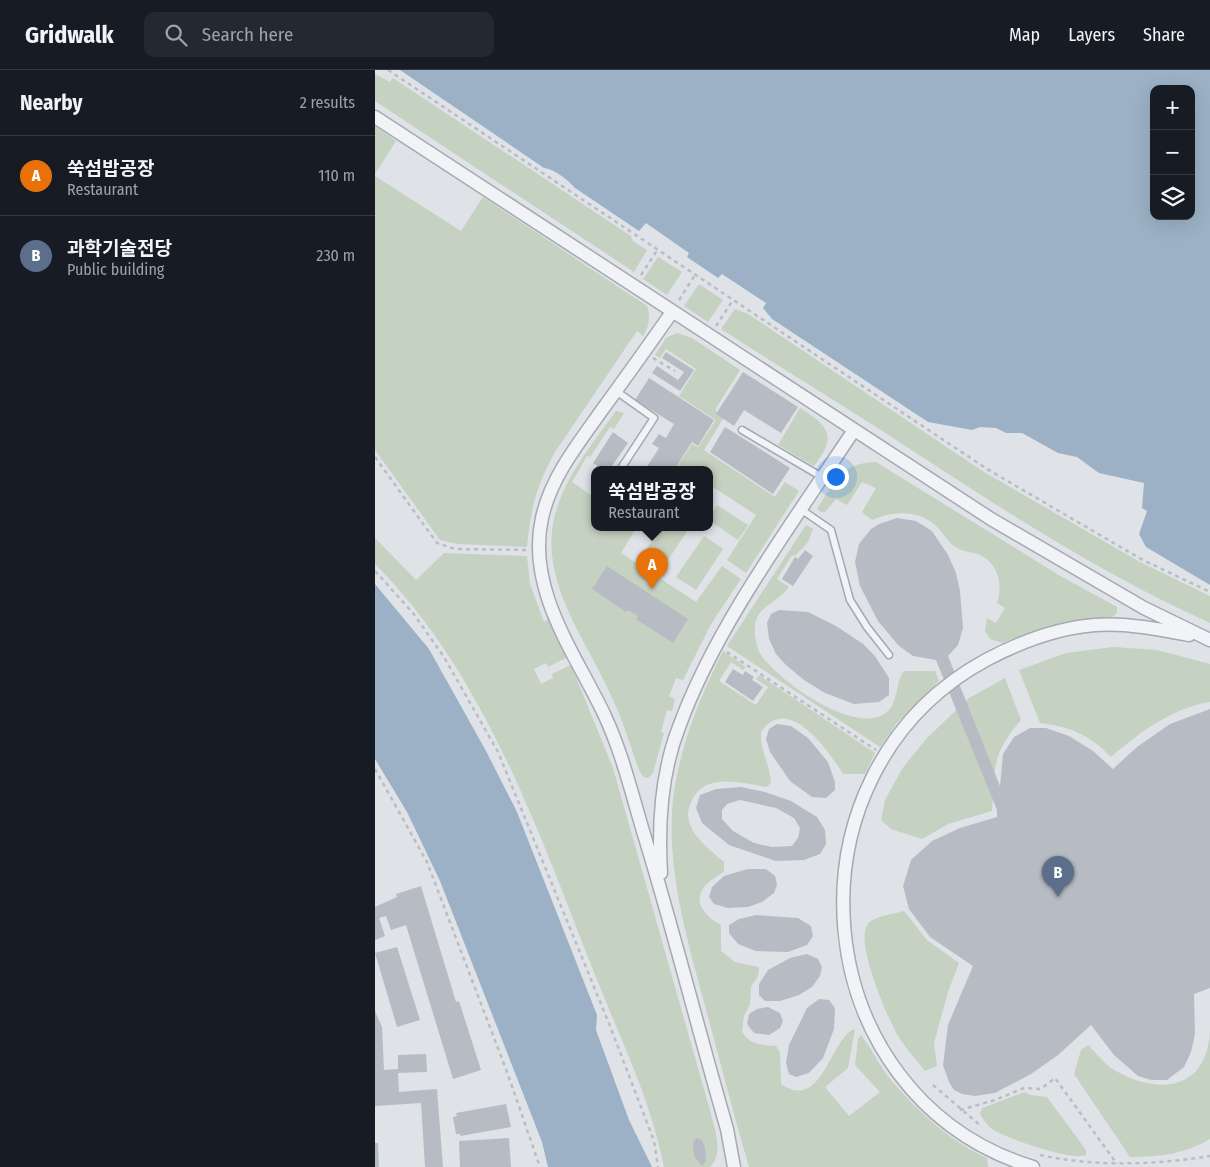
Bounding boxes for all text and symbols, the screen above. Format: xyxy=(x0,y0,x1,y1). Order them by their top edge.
search box xyxy=(144,12,494,57)
text: Gridwalk xyxy=(25,21,114,49)
icon: search xyxy=(162,21,190,49)
text: Search here xyxy=(202,23,293,46)
text: Map xyxy=(1009,24,1040,46)
text: Layers xyxy=(1068,24,1115,46)
text: Share xyxy=(1143,24,1185,46)
map controls xyxy=(1150,85,1195,220)
button: + xyxy=(1150,85,1195,130)
text: Nearby xyxy=(20,90,82,116)
text: 2 results xyxy=(300,93,355,112)
button: − xyxy=(1150,130,1195,175)
text: 쑥섬밥공장 xyxy=(67,157,154,180)
text: A xyxy=(32,166,40,185)
text: 110 m xyxy=(318,166,355,185)
button: layers xyxy=(1150,175,1195,220)
text: Restaurant xyxy=(67,180,138,199)
text: 과학기술전당 xyxy=(67,237,172,260)
text: B xyxy=(32,246,40,265)
text: 230 m xyxy=(316,246,355,265)
text: Public building xyxy=(67,260,164,279)
your location xyxy=(823,464,849,490)
popup xyxy=(591,466,713,531)
text: 쑥섬밥공장 xyxy=(608,480,696,503)
text: Restaurant xyxy=(608,503,679,522)
pin: A xyxy=(636,548,668,589)
pin: B xyxy=(1042,856,1074,897)

